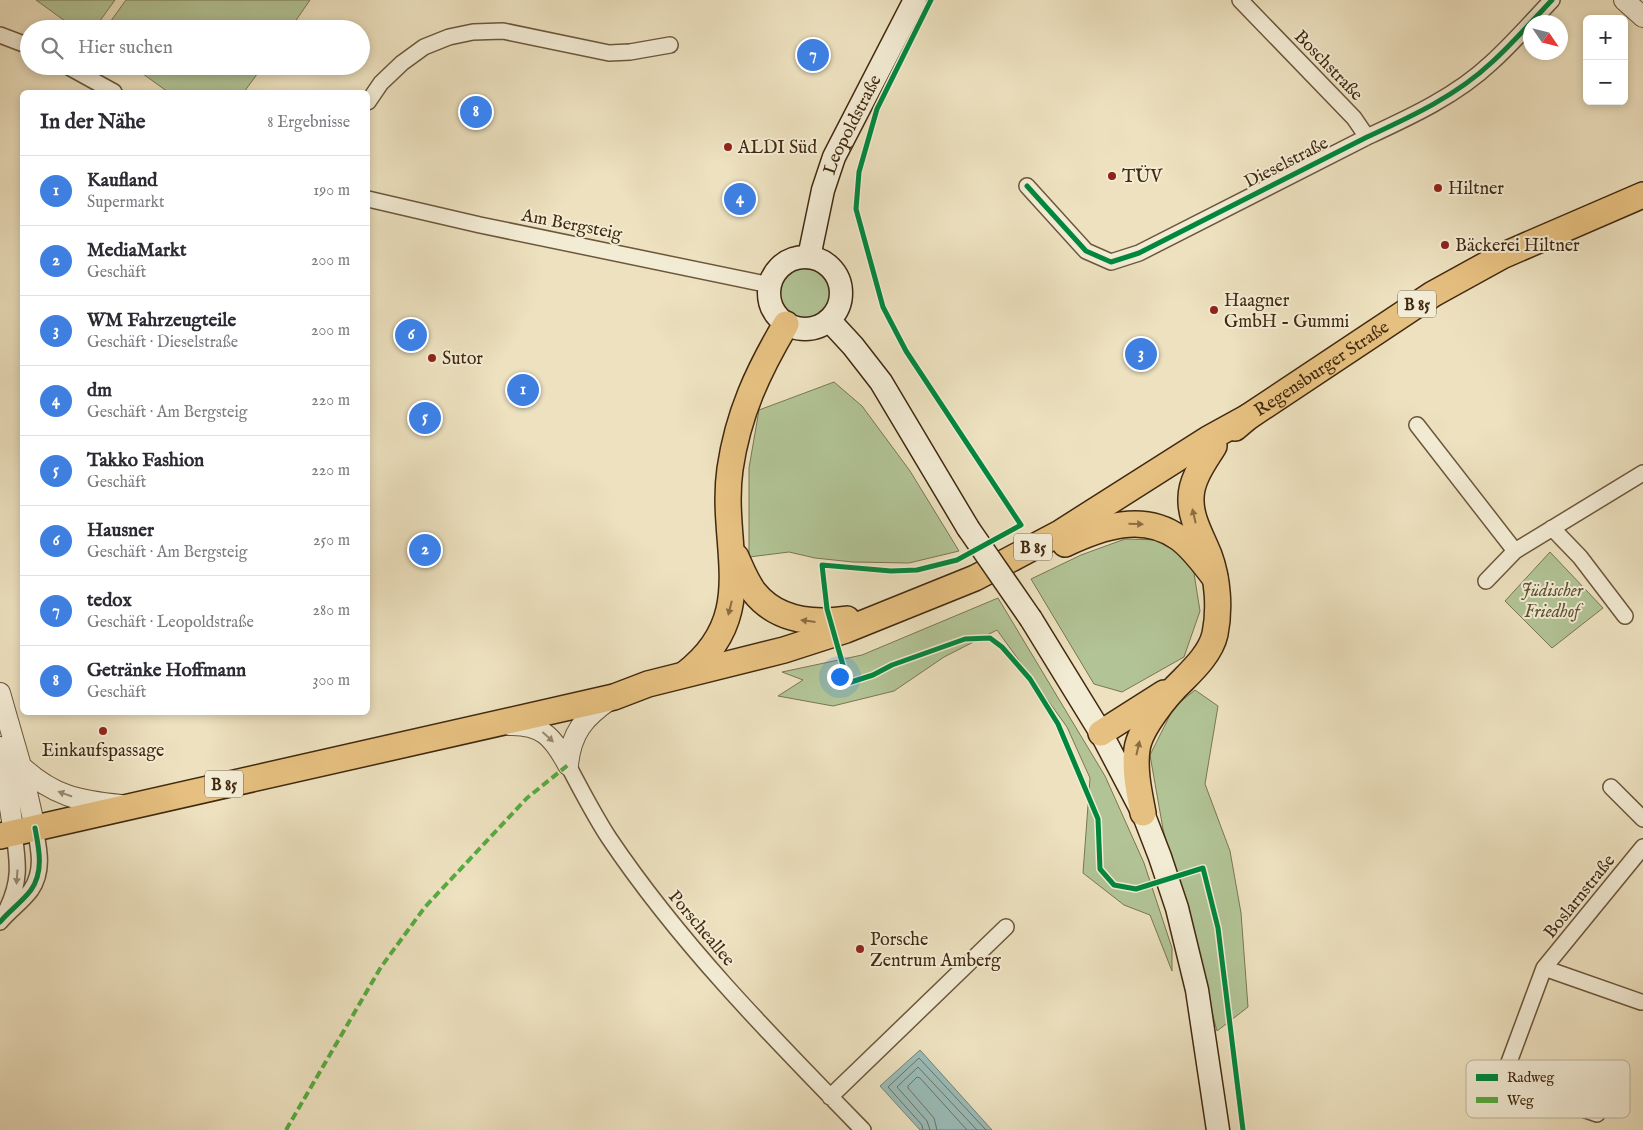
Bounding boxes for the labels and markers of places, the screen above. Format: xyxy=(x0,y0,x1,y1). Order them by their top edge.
pin: 7 xyxy=(797,36,829,74)
pin: 8 xyxy=(460,93,492,131)
place label: ALDI Süd xyxy=(737,137,817,160)
marker: ALDI Süd xyxy=(722,141,734,153)
place label: TÜV xyxy=(1122,165,1163,189)
marker: TÜV xyxy=(1106,170,1118,182)
place label: Hiltner xyxy=(1448,178,1504,201)
pin: 4 xyxy=(724,180,756,218)
marker: Hiltner xyxy=(1432,182,1444,194)
place label: Bäckerei Hiltner xyxy=(1455,235,1580,258)
marker: Bäckerei Hiltner xyxy=(1439,239,1451,251)
place label: Haagner GmbH - Gummi xyxy=(1224,290,1350,334)
marker: Haagner GmbH - Gummi xyxy=(1208,304,1220,316)
pin: 6 xyxy=(395,316,427,354)
pin: 3 xyxy=(1125,335,1157,373)
place label: Sutor xyxy=(442,348,483,371)
marker: Sutor xyxy=(426,352,438,364)
pin: 1 xyxy=(507,371,539,409)
pin: 5 xyxy=(409,399,441,437)
pin: 2 xyxy=(409,531,441,569)
marker: Einkaufspassage xyxy=(97,725,109,737)
place label: Einkaufspassage xyxy=(42,740,164,763)
place label: Porsche Zentrum Amberg xyxy=(870,929,1001,973)
marker: Porsche Zentrum Amberg xyxy=(854,943,866,955)

